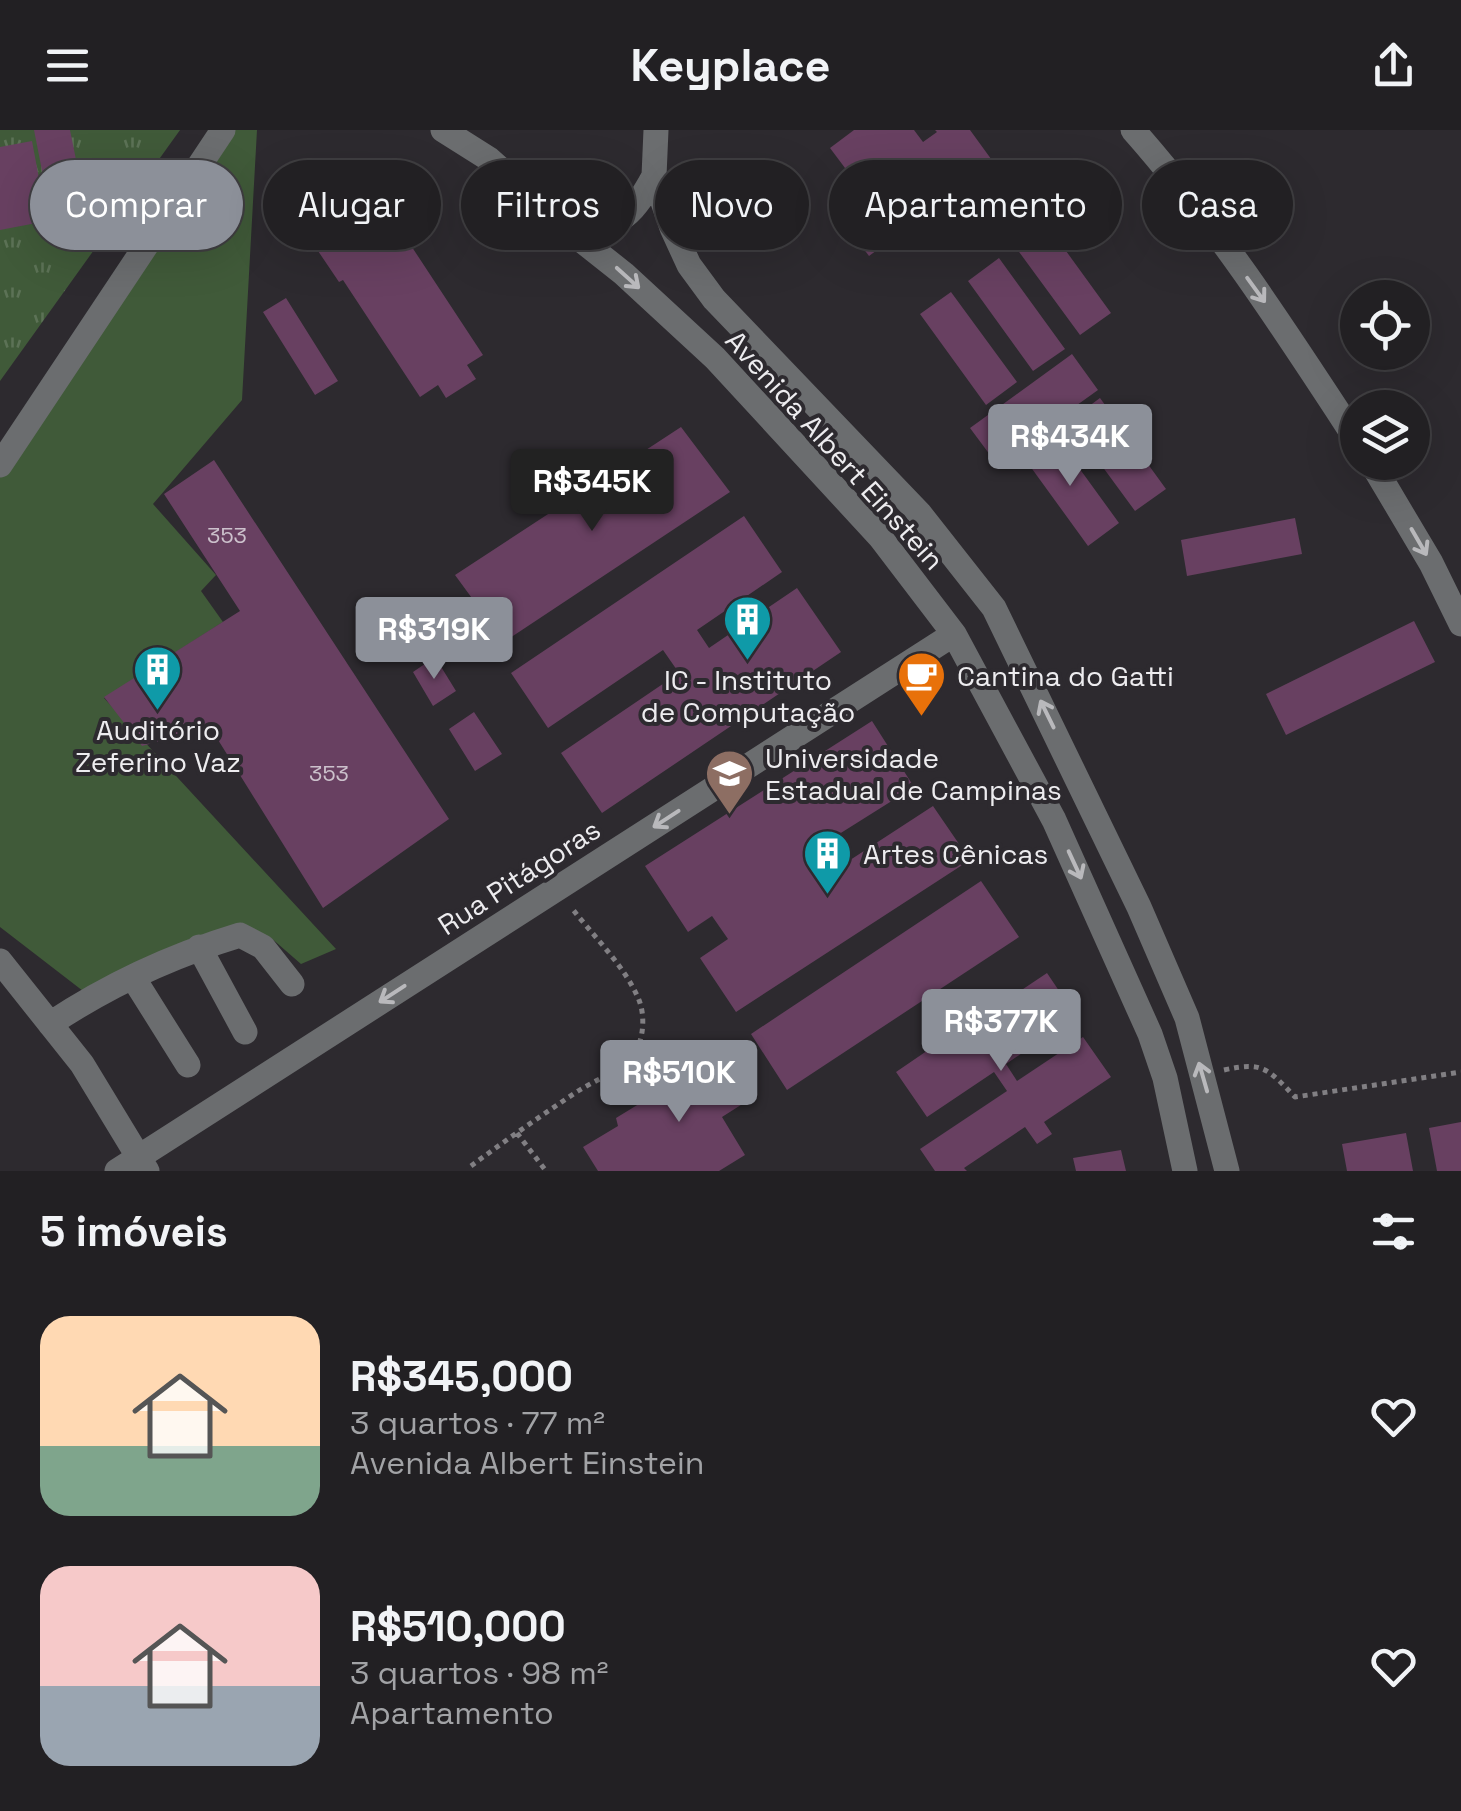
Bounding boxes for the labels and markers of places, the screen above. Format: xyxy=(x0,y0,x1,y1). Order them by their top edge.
pin: R$434K xyxy=(989,404,1151,489)
pin: R$345K xyxy=(511,449,673,534)
building icon: IC - Instituto de Computação xyxy=(722,594,774,662)
pin: R$319K xyxy=(353,597,515,682)
building icon: Auditório Zeferino Vaz xyxy=(132,644,184,712)
cafe icon: Cantina do Gatti xyxy=(896,650,948,718)
place label: Cantina do Gatti xyxy=(957,658,1174,694)
place label: IC - Instituto de Computação xyxy=(641,662,855,730)
place label: Auditório Zeferino Vaz xyxy=(75,712,241,780)
place label: Universidade Estadual de Campinas xyxy=(765,740,1062,808)
school or university icon: Universidade Estadual de Campinas xyxy=(704,748,756,816)
building icon: Artes Cênicas xyxy=(802,828,854,896)
place label: Artes Cênicas xyxy=(863,836,1048,872)
pin: R$377K xyxy=(920,989,1082,1074)
pin: R$510K xyxy=(598,1040,760,1125)

